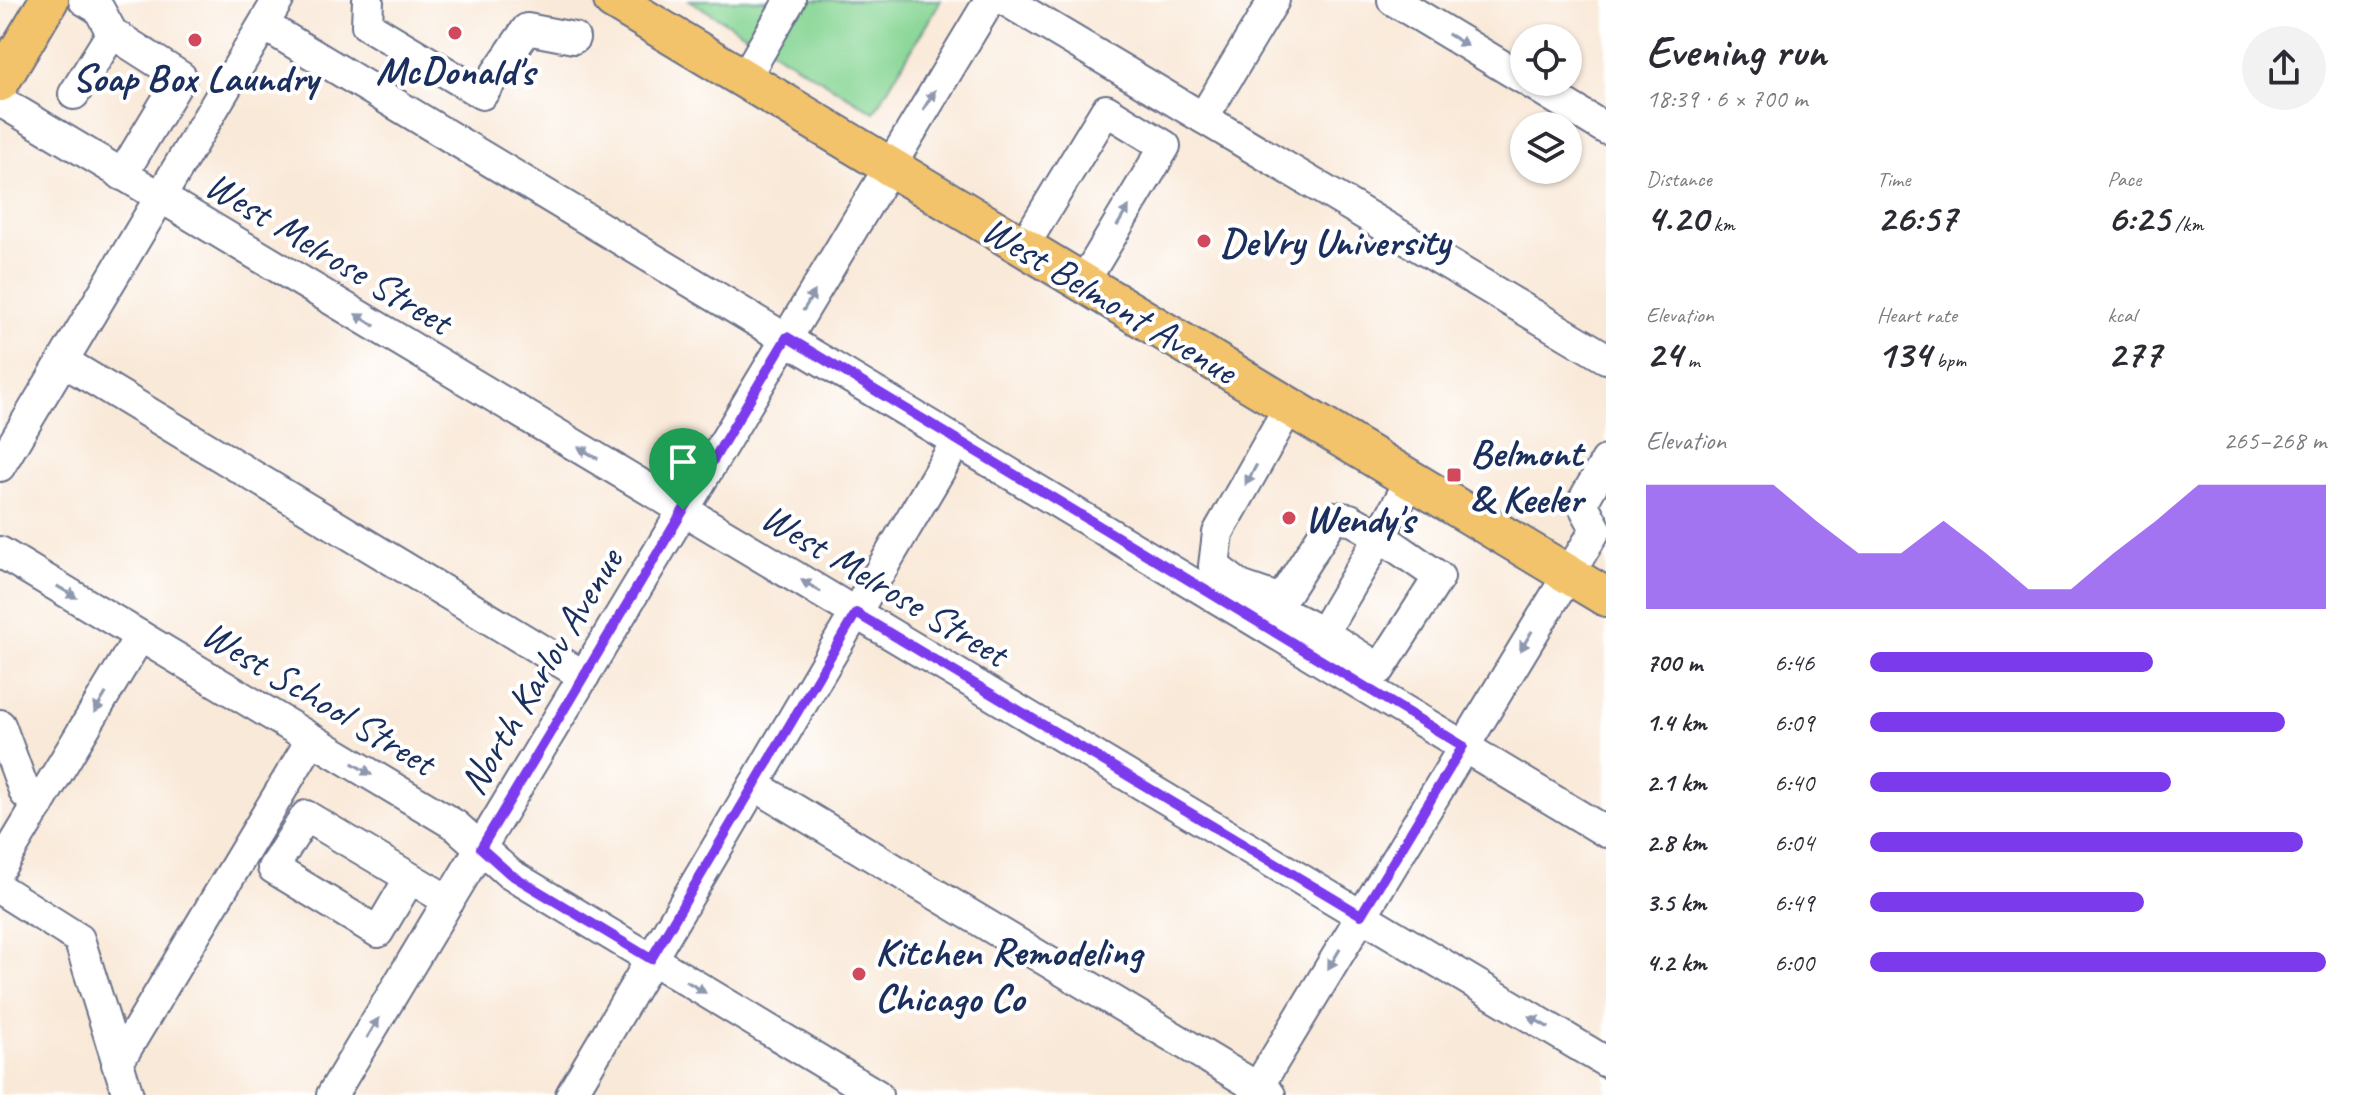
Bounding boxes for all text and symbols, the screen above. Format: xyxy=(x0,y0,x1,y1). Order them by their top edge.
marker: McDonald's xyxy=(446,24,464,42)
map controls xyxy=(1510,24,1582,184)
button: locate xyxy=(1510,24,1582,96)
text: Evening run xyxy=(1646,24,1826,79)
button: share xyxy=(2242,26,2326,110)
marker: Soap Box Laundry xyxy=(186,31,204,49)
one-way arrow xyxy=(1448,32,1469,47)
place label: McDonald's xyxy=(376,46,538,96)
place label: Soap Box Laundry xyxy=(72,53,322,103)
text: 18:39 · 6 × 700 m xyxy=(1646,82,1807,115)
one-way arrow xyxy=(922,89,936,111)
button: layers xyxy=(1510,112,1582,184)
street label: West Melrose Street xyxy=(196,160,464,348)
text: Distance xyxy=(1646,165,1712,193)
text: Time xyxy=(1877,165,1910,193)
text: Pace xyxy=(2107,165,2141,193)
text: 4.20 xyxy=(1646,193,1708,243)
text: 26:57 xyxy=(1877,193,1957,243)
text: 6:25 xyxy=(2107,193,2169,243)
street label: West Belmont Avenue xyxy=(973,204,1249,397)
one-way arrow xyxy=(1116,205,1130,227)
text: km xyxy=(1708,210,1735,238)
text: /km xyxy=(2169,210,2204,238)
place label: DeVry University xyxy=(1220,217,1453,267)
marker: DeVry University xyxy=(1195,232,1213,250)
one-way arrow xyxy=(801,290,815,312)
text: Elevation xyxy=(1646,301,1714,329)
text: Heart rate xyxy=(1877,301,1957,329)
text: kcal xyxy=(2107,301,2136,329)
one-way arrow xyxy=(354,313,376,327)
text: 24 xyxy=(1646,329,1682,379)
text: 134 xyxy=(1877,329,1931,379)
text: 277 xyxy=(2107,329,2161,379)
text: m xyxy=(1682,346,1700,374)
text: bpm xyxy=(1931,346,1966,374)
text: Elevation xyxy=(1646,424,1726,457)
text: 265–268 m xyxy=(2223,424,2326,457)
pin xyxy=(649,428,717,510)
place label: Belmont & Keeler xyxy=(1470,428,1587,524)
icon: arrive xyxy=(661,440,705,484)
one-way arrow xyxy=(577,446,599,460)
one-way arrow xyxy=(1244,464,1258,486)
marker: Belmont & Keeler xyxy=(1445,466,1463,484)
street label: West Melrose Street xyxy=(752,492,1020,680)
place label: Wendy's xyxy=(1305,494,1418,544)
marker: Wendy's xyxy=(1280,509,1298,527)
street label: North Karlov Avenue xyxy=(448,537,635,804)
one-way arrow xyxy=(800,580,822,594)
one-way arrow xyxy=(56,585,78,599)
street label: West School Street xyxy=(193,609,447,789)
one-way arrow xyxy=(1519,630,1533,652)
text: 700 m xyxy=(1646,646,1702,679)
text: 6:46 xyxy=(1774,646,1814,679)
one-way arrow xyxy=(93,692,107,714)
text: 1.4 km xyxy=(1646,706,1706,739)
text: 6:09 xyxy=(1774,706,1814,739)
one-way arrow xyxy=(351,762,373,776)
text: 2.1 km xyxy=(1646,766,1706,799)
text: 6:40 xyxy=(1774,766,1814,799)
text: 2.8 km xyxy=(1646,826,1706,859)
text: 6:04 xyxy=(1774,826,1814,859)
text: 3.5 km xyxy=(1646,886,1706,919)
text: 6:49 xyxy=(1774,886,1814,919)
place label: Kitchen Remodeling Chicago Co xyxy=(875,927,1146,1023)
text: 4.2 km xyxy=(1646,946,1706,979)
text: 6:00 xyxy=(1774,946,1814,979)
one-way arrow xyxy=(1327,948,1341,970)
marker: Kitchen Remodeling Chicago Co xyxy=(850,965,868,983)
one-way arrow xyxy=(685,979,707,993)
one-way arrow xyxy=(1528,1015,1550,1029)
one-way arrow xyxy=(365,1017,379,1039)

